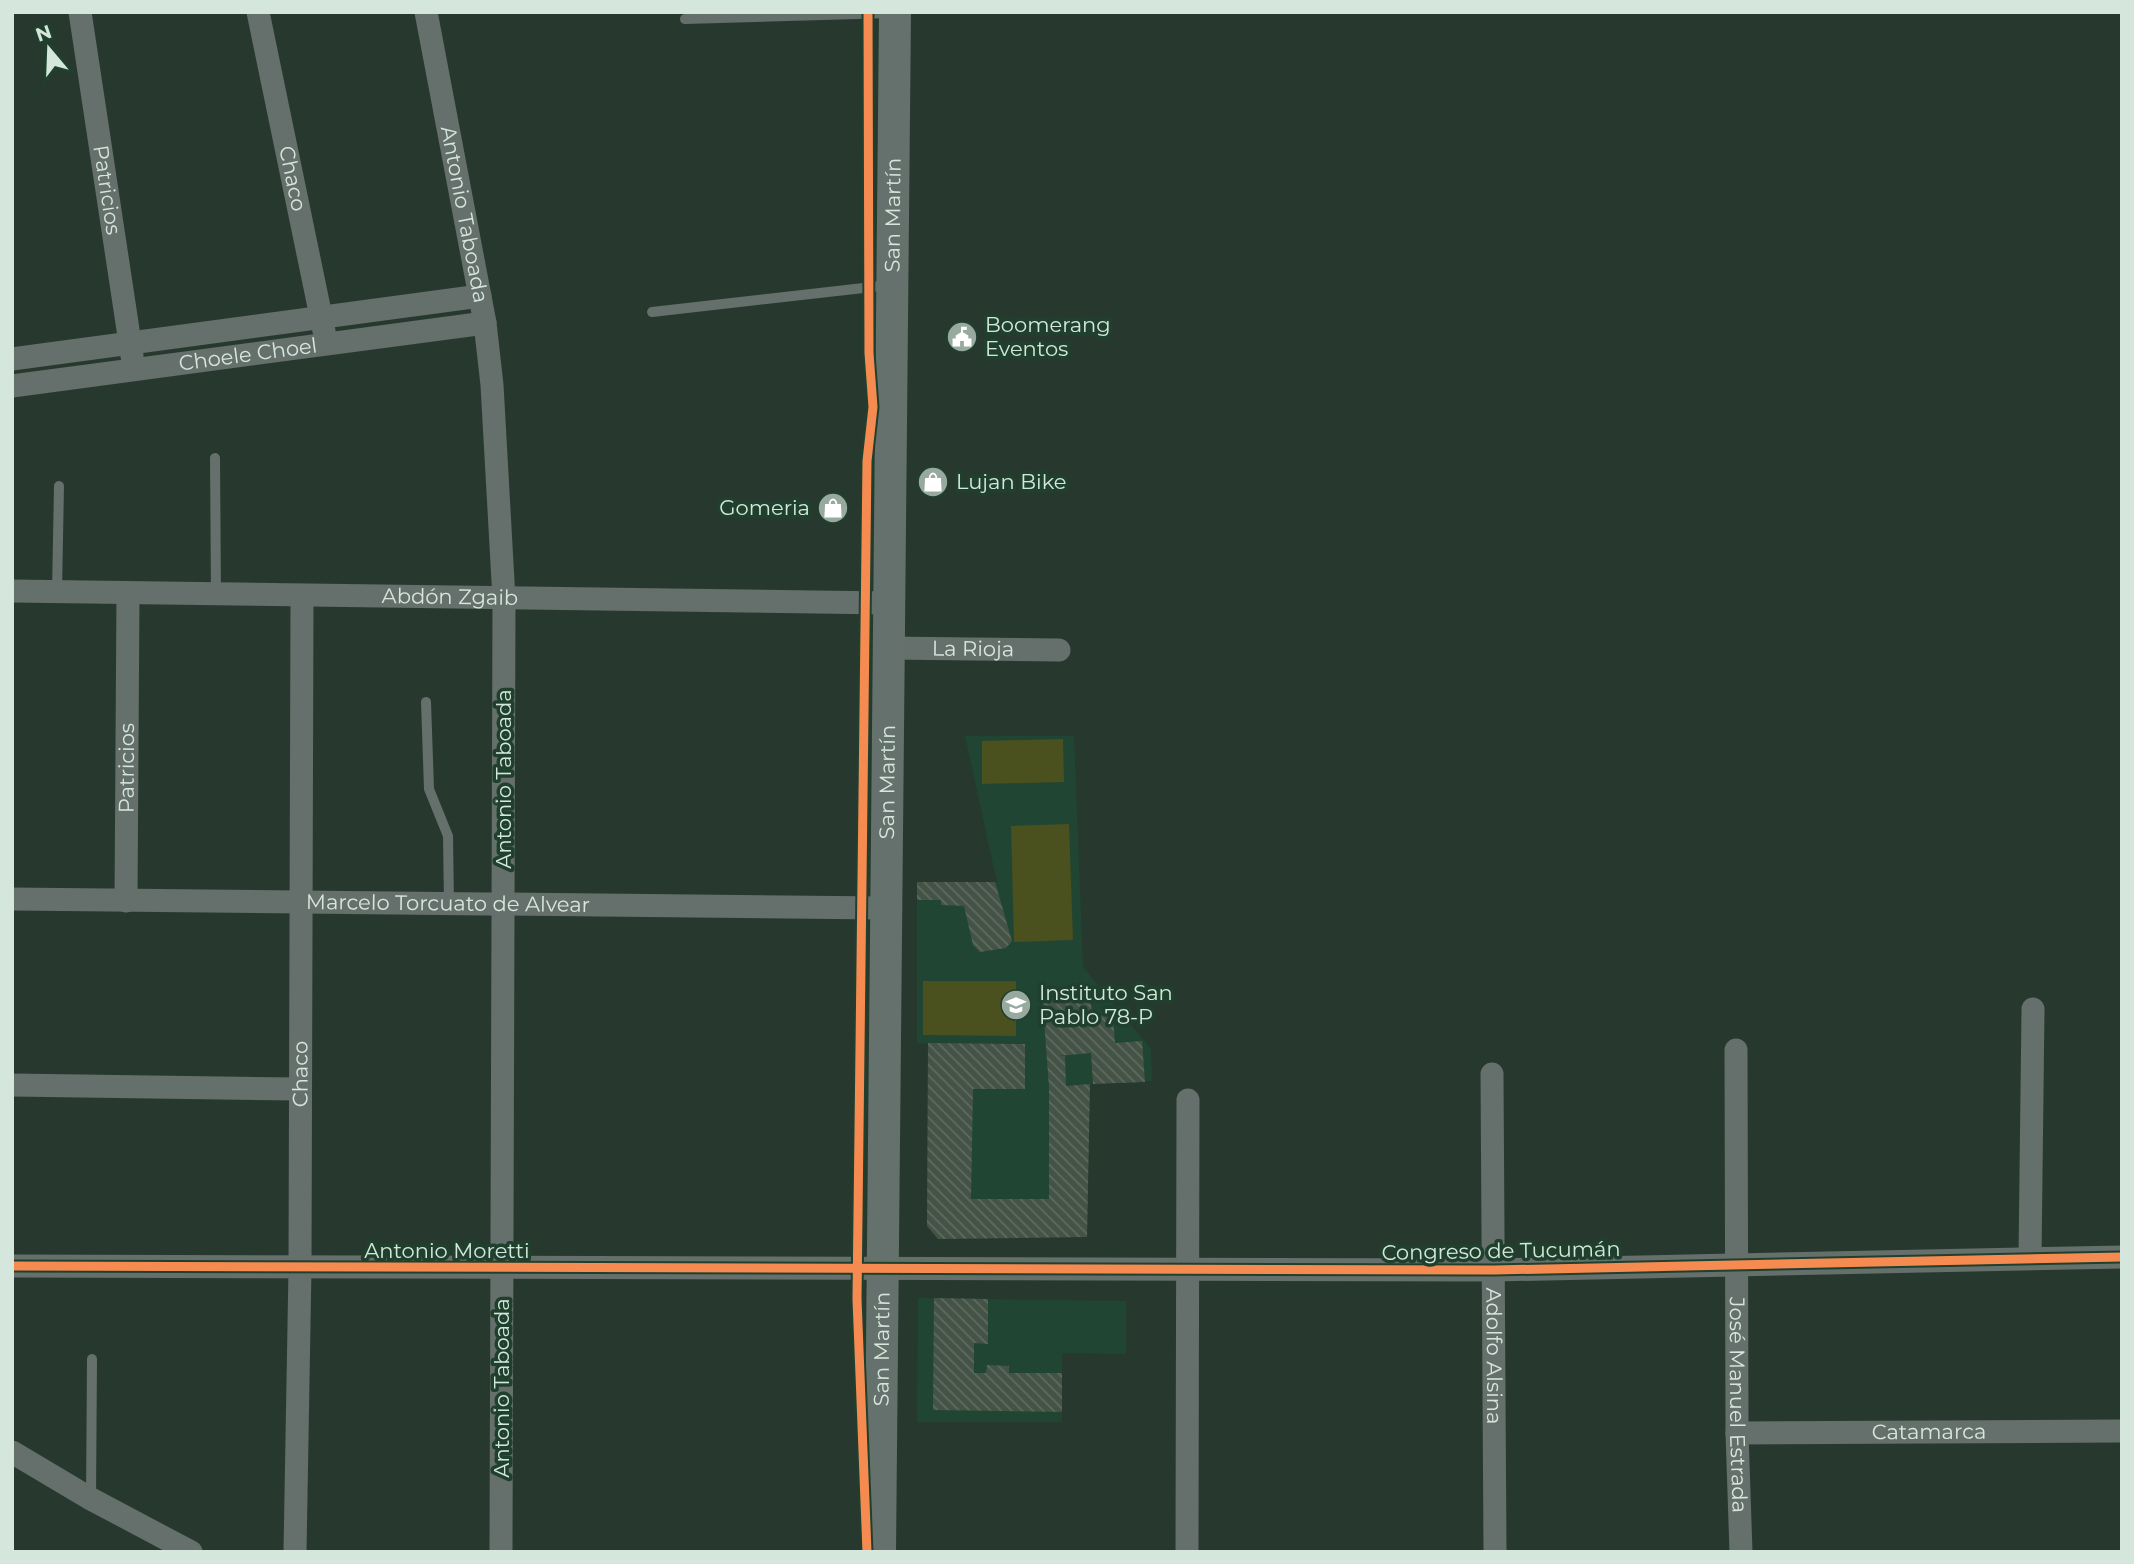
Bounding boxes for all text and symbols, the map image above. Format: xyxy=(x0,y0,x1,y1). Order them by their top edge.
north arrow xyxy=(14,14,84,84)
text: N xyxy=(33,20,55,47)
street label: Antonio Taboada xyxy=(436,124,494,305)
street label: Patricios xyxy=(88,143,127,236)
street label: Chaco xyxy=(274,143,312,213)
street label: San Martín xyxy=(879,158,906,272)
place label: Boomerang Eventos xyxy=(985,312,1111,361)
public building icon: Boomerang Eventos xyxy=(945,320,979,354)
street label: Choele Choel xyxy=(177,332,319,376)
shop icon: Lujan Bike xyxy=(916,465,950,499)
place label: Lujan Bike xyxy=(956,469,1066,494)
shop icon: Gomeria xyxy=(816,491,850,525)
place label: Gomeria xyxy=(719,495,810,520)
street label: Abdón Zgaib xyxy=(382,583,518,610)
street label: La Rioja xyxy=(932,636,1014,661)
street label: Antonio Taboada xyxy=(491,689,516,869)
street label: Patricios xyxy=(114,723,139,813)
street label: San Martín xyxy=(874,725,900,839)
street label: Marcelo Torcuato de Alvear xyxy=(306,889,590,917)
place label: Instituto San Pablo 78-P xyxy=(1039,980,1173,1029)
school or university icon: Instituto San Pablo 78-P xyxy=(999,988,1033,1022)
street label: Chaco xyxy=(287,1041,313,1107)
street label: Congreso de Tucumán xyxy=(1381,1236,1621,1265)
street label: Antonio Moretti xyxy=(364,1238,530,1263)
street label: Adolfo Alsina xyxy=(1481,1287,1507,1425)
street label: San Martín xyxy=(868,1292,895,1406)
street label: José Manuel Estrada xyxy=(1725,1296,1753,1513)
street label: Antonio Taboada xyxy=(489,1298,514,1478)
street label: Catamarca xyxy=(1872,1419,1986,1444)

